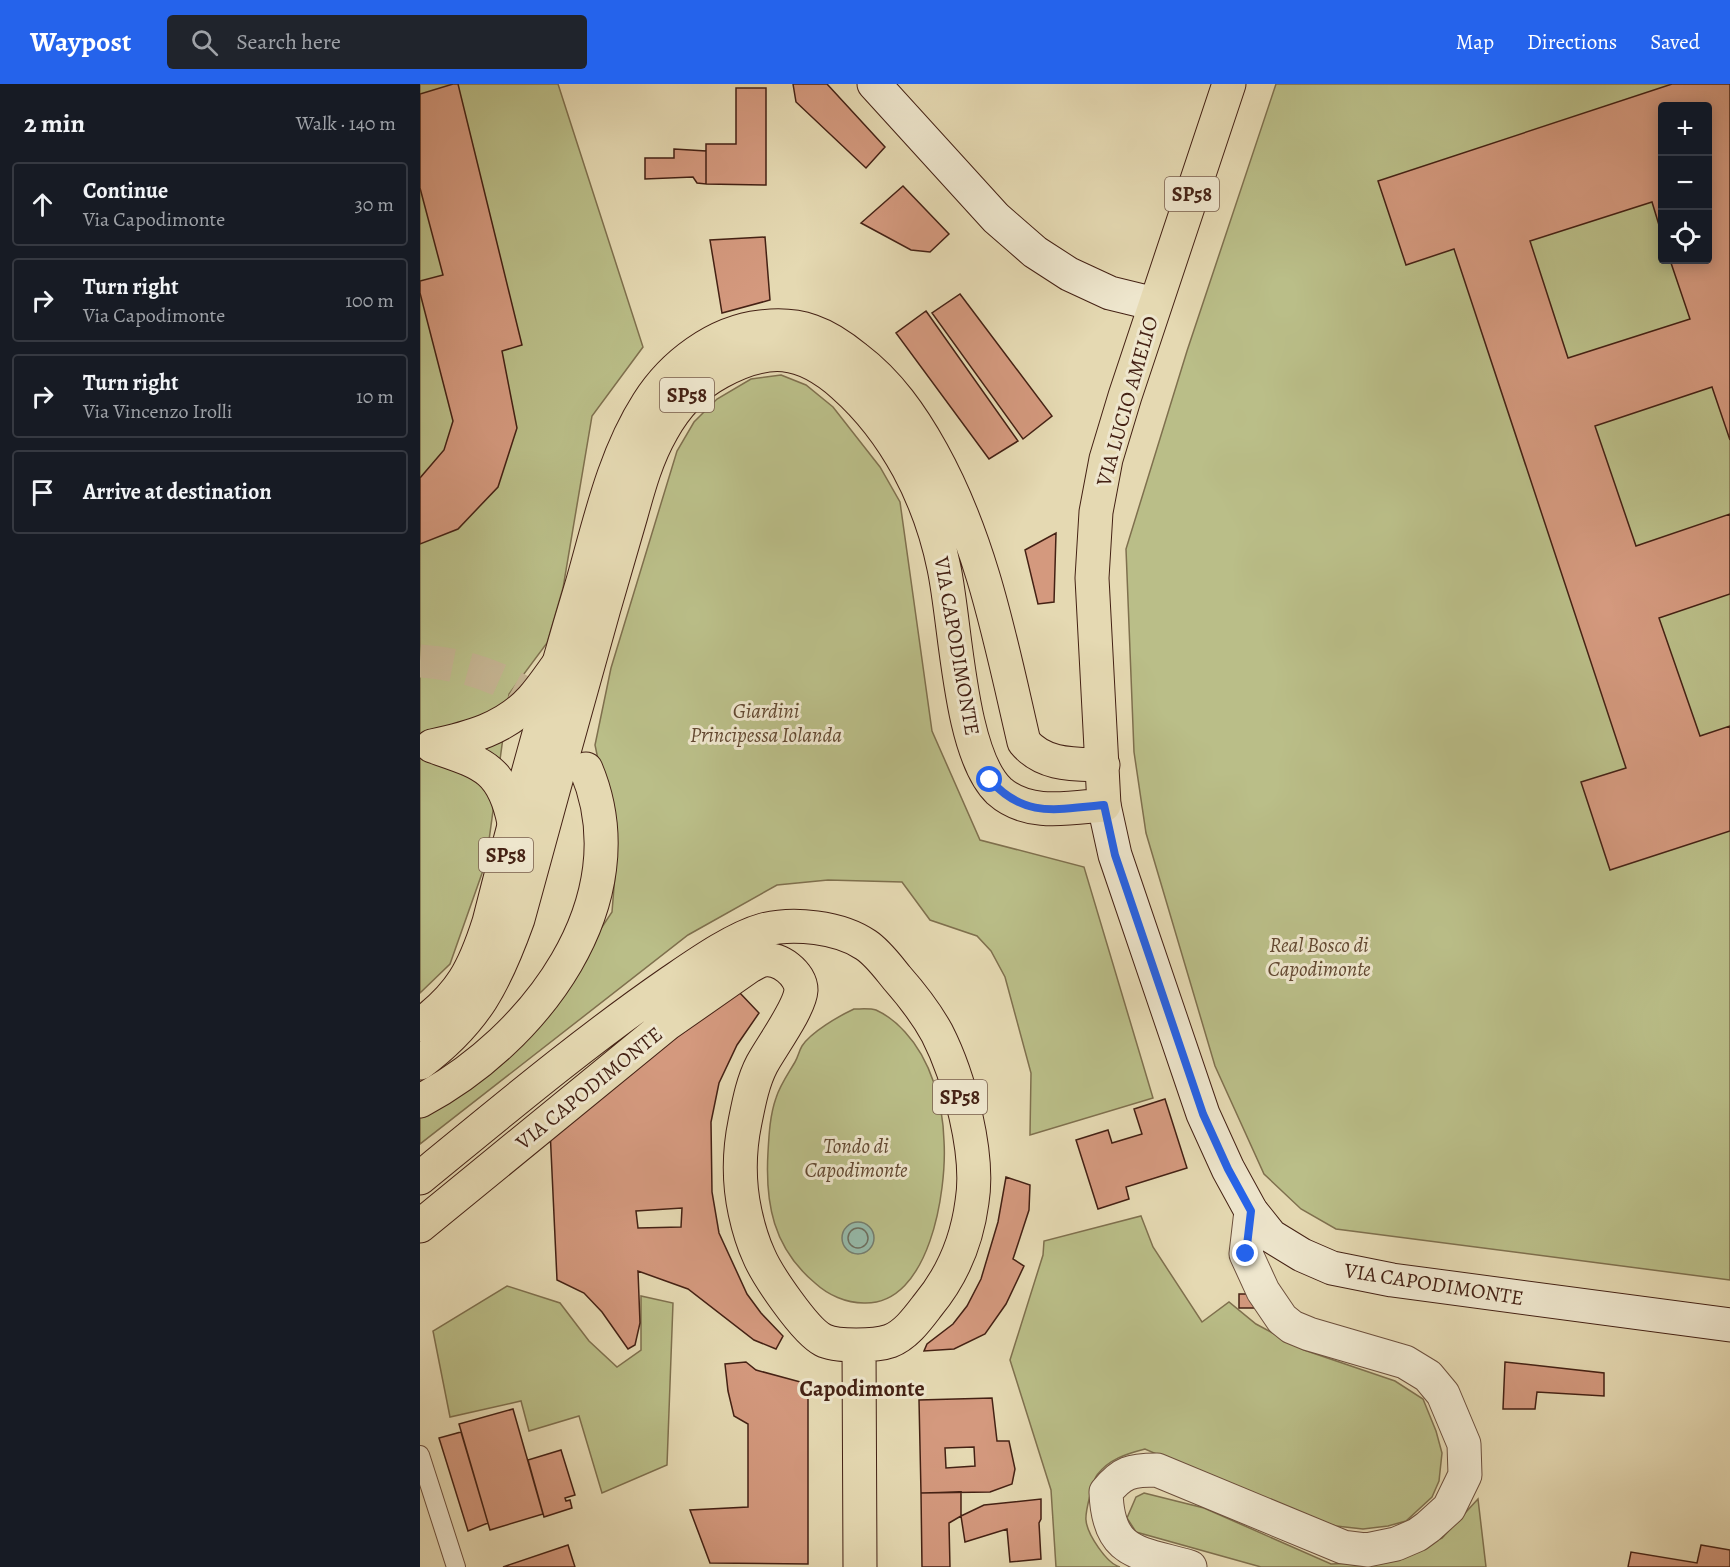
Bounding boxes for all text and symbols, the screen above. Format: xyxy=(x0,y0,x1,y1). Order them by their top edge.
search box xyxy=(167,15,587,69)
text: Waypost xyxy=(30,23,131,61)
icon: search xyxy=(188,26,221,59)
text: Search here xyxy=(236,27,341,57)
text: Map xyxy=(1456,28,1494,56)
text: Directions xyxy=(1527,28,1617,56)
text: Saved xyxy=(1650,28,1700,56)
map controls xyxy=(1658,102,1712,264)
button: + xyxy=(1658,102,1712,156)
text: 2 min xyxy=(24,106,85,141)
text: Walk · 140 m xyxy=(296,110,396,137)
button: − xyxy=(1658,156,1712,210)
text: Continue xyxy=(83,176,168,206)
road number: SP58 xyxy=(1165,177,1219,211)
icon: ahead xyxy=(26,188,59,221)
text: 30 m xyxy=(354,191,394,218)
text: Via Capodimonte xyxy=(83,206,225,233)
button: locate xyxy=(1658,210,1712,264)
text: Turn right xyxy=(83,272,179,302)
icon: right xyxy=(26,284,59,317)
text: 100 m xyxy=(345,287,394,314)
text: Via Capodimonte xyxy=(83,302,225,329)
street label: VIA LUCIO AMELIO xyxy=(1089,313,1165,490)
text: Turn right xyxy=(83,368,179,398)
road number: SP58 xyxy=(660,378,714,412)
icon: right xyxy=(26,380,59,413)
text: 10 m xyxy=(356,383,394,410)
text: Via Vincenzo Irolli xyxy=(83,398,232,425)
icon: arrive xyxy=(26,476,59,509)
text: Arrive at destination xyxy=(83,477,272,507)
street label: VIA CAPODIMONTE xyxy=(927,553,987,738)
park label: Giardini Principessa Iolanda xyxy=(690,697,842,749)
route start xyxy=(976,766,1002,792)
road number: SP58 xyxy=(479,838,533,872)
park label: Real Bosco di Capodimonte xyxy=(1267,931,1371,983)
street label: VIA CAPODIMONTE xyxy=(509,1020,668,1157)
road number: SP58 xyxy=(933,1080,987,1114)
park label: Tondo di Capodimonte xyxy=(804,1132,908,1184)
route end xyxy=(1232,1240,1258,1266)
street label: VIA CAPODIMONTE xyxy=(1341,1256,1526,1312)
district label: Capodimonte xyxy=(799,1374,925,1404)

